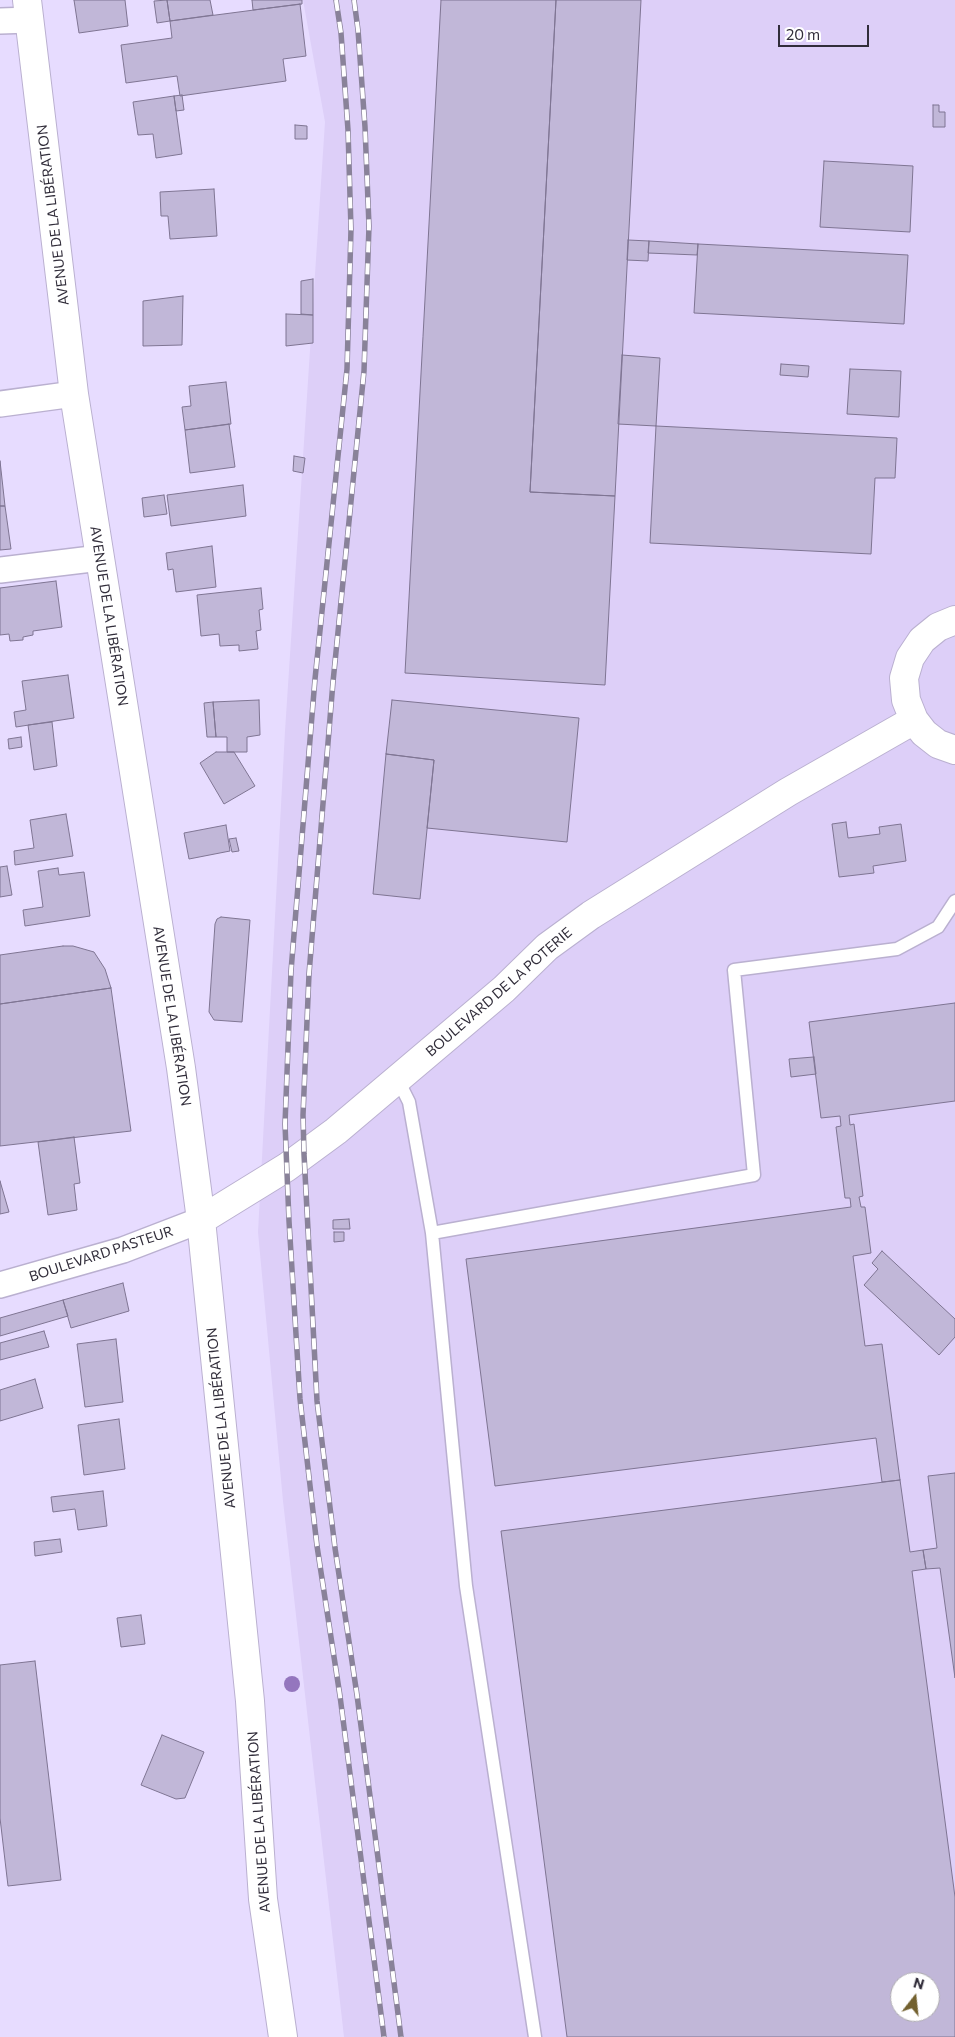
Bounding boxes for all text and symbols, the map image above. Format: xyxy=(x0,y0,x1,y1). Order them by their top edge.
scale bar xyxy=(780,15,871,47)
text: 20 m xyxy=(786,25,820,43)
street label: AVENUE DE LA LIBÉRATION xyxy=(34,124,72,306)
street label: AVENUE DE LA LIBÉRATION xyxy=(86,525,132,707)
street label: BOULEVARD DE LA POTERIE xyxy=(423,924,575,1060)
street label: AVENUE DE LA LIBÉRATION xyxy=(149,925,195,1107)
street label: BOULEVARD PASTEUR xyxy=(27,1223,175,1285)
street label: AVENUE DE LA LIBÉRATION xyxy=(203,1327,239,1509)
street label: AVENUE DE LA LIBÉRATION xyxy=(244,1731,274,1913)
north arrow xyxy=(890,1972,940,2022)
text: N xyxy=(912,1973,926,1993)

